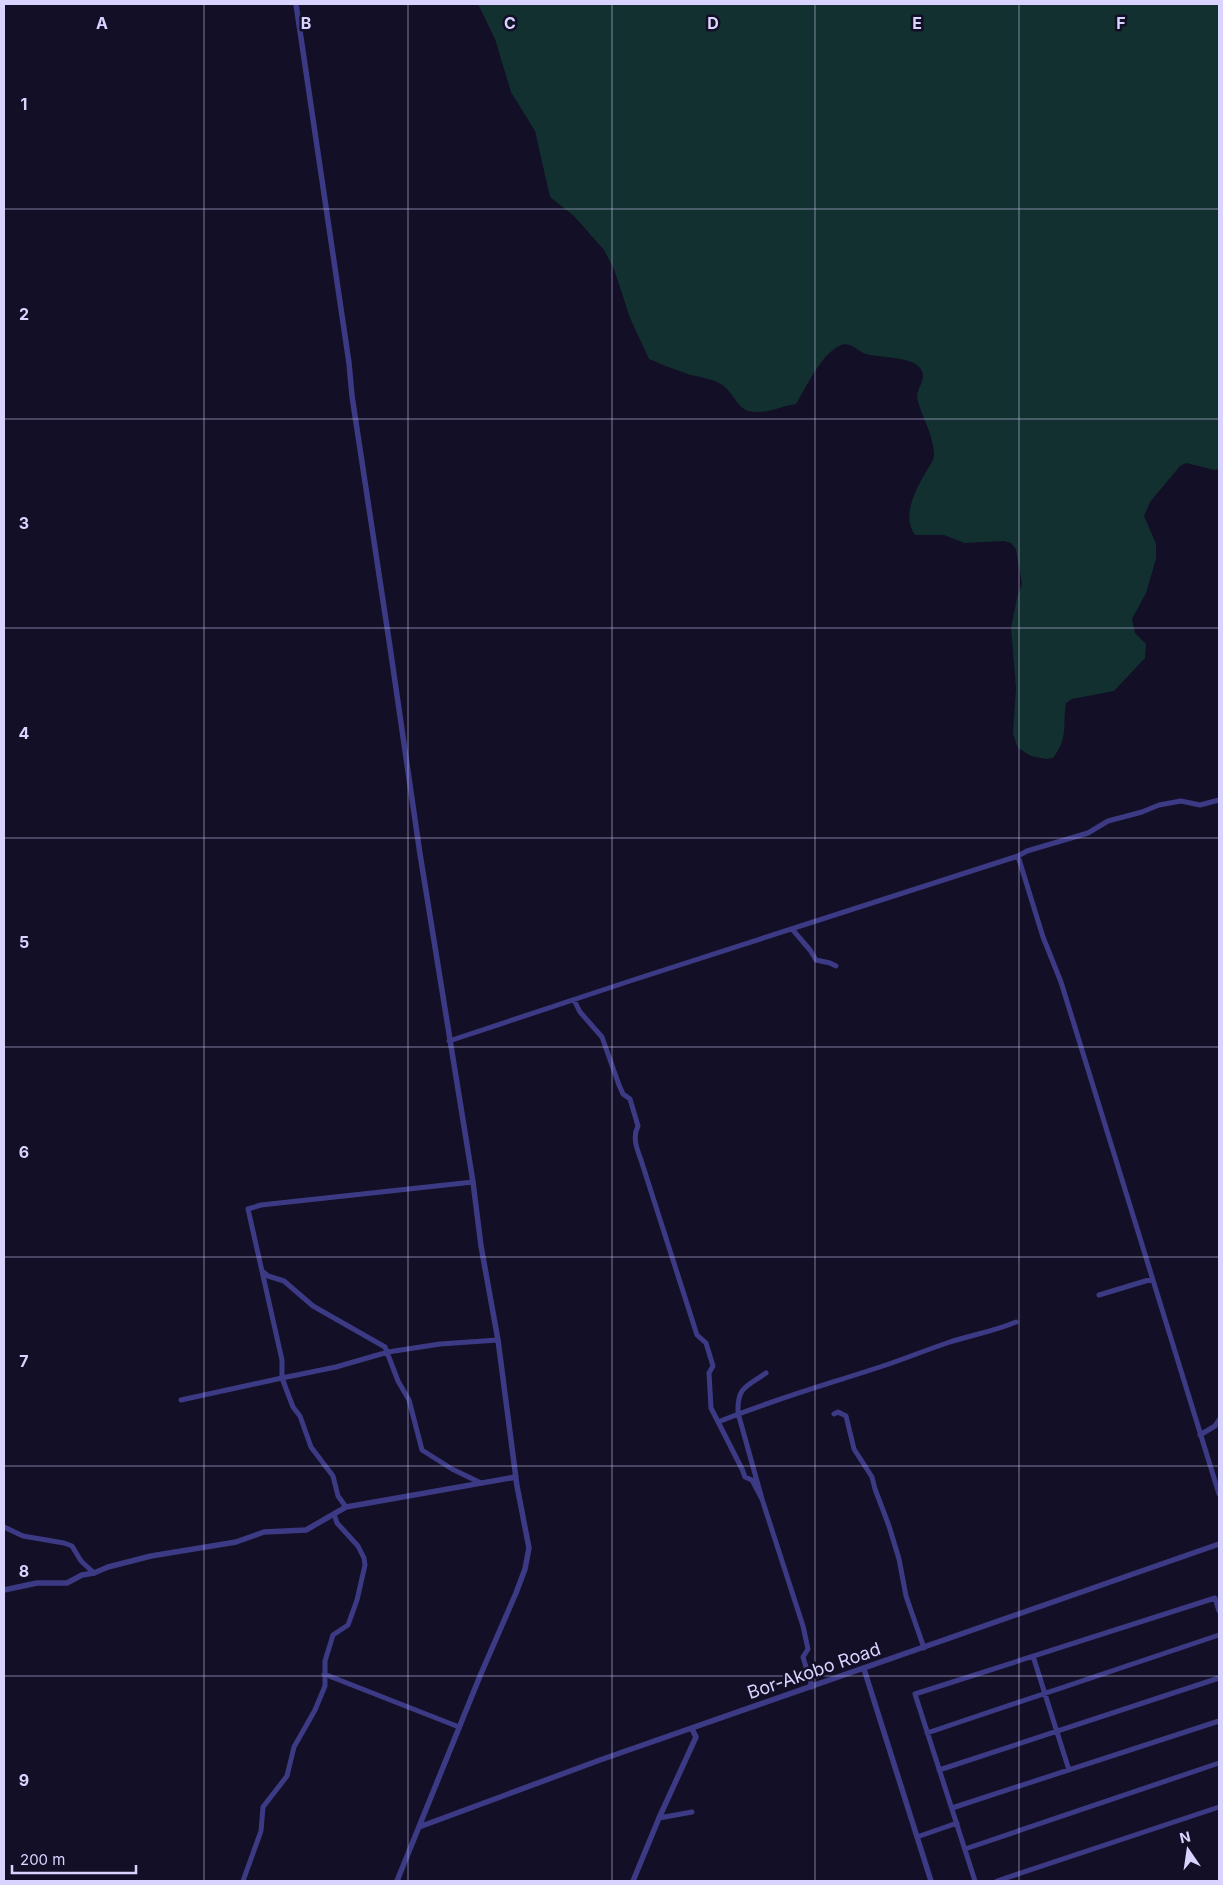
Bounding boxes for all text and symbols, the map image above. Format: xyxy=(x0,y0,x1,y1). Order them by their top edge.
text: A xyxy=(96,13,108,33)
text: B xyxy=(301,13,311,33)
text: C xyxy=(504,13,516,33)
text: D xyxy=(707,13,719,33)
text: E xyxy=(912,13,922,33)
text: F xyxy=(1116,13,1126,33)
text: 1 xyxy=(21,94,27,114)
text: 2 xyxy=(19,304,29,324)
text: 3 xyxy=(19,513,29,533)
text: 4 xyxy=(19,723,30,743)
text: 5 xyxy=(19,932,29,952)
text: 6 xyxy=(19,1142,29,1162)
text: 7 xyxy=(19,1351,29,1371)
text: 8 xyxy=(19,1561,29,1581)
street label: Bor-Akobo Road xyxy=(745,1638,883,1703)
text: 9 xyxy=(19,1770,29,1790)
north arrow xyxy=(1163,1825,1213,1875)
text: N xyxy=(1178,1827,1192,1846)
scale bar xyxy=(12,1842,136,1874)
text: 200 m xyxy=(20,1850,65,1869)

